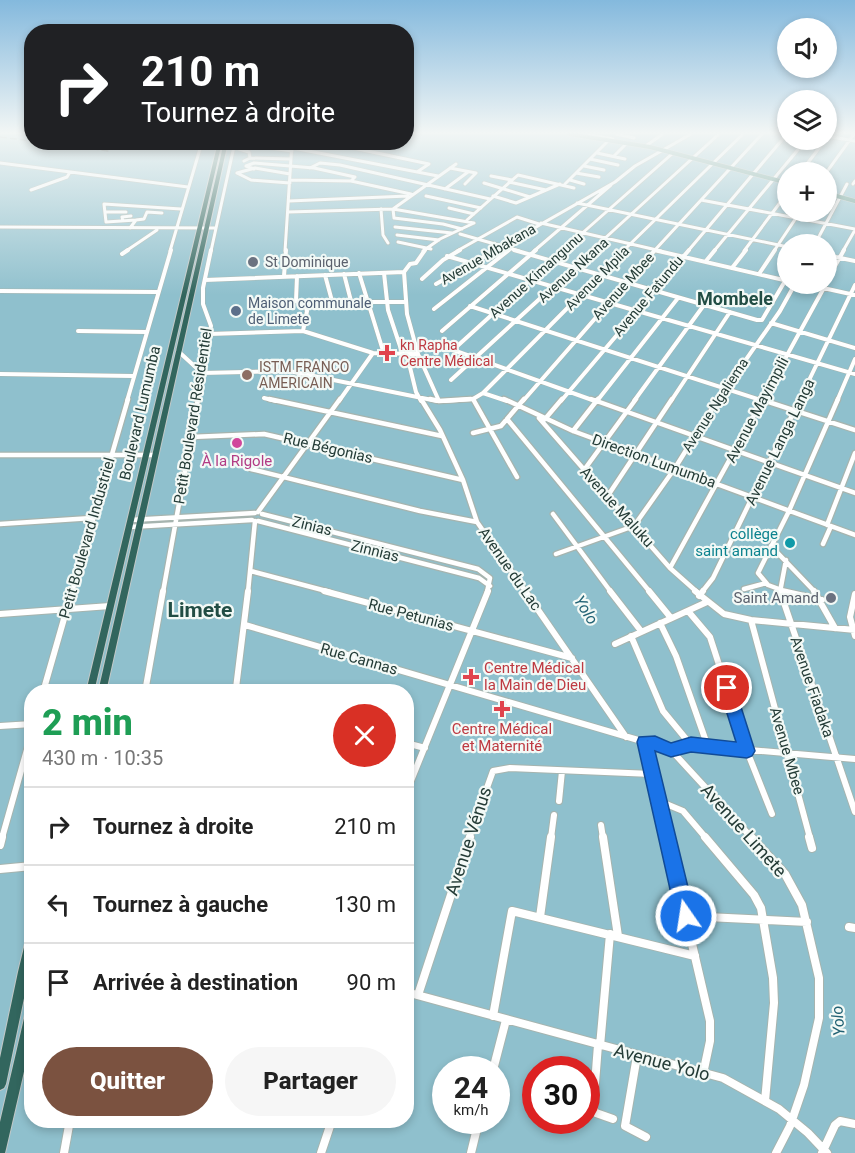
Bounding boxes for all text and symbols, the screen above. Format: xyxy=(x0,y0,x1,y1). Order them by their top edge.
map controls xyxy=(777,18,837,294)
button: sound xyxy=(777,18,837,78)
text: 210 m xyxy=(141,47,260,96)
icon: right xyxy=(42,48,120,126)
button: layers xyxy=(777,90,837,150)
text: Tournez à droite xyxy=(141,97,335,129)
button: + xyxy=(777,162,837,222)
street label: Avenue Mbakana xyxy=(438,220,538,288)
street label: Avenue Kimangunu xyxy=(486,229,586,321)
street label: Avenue Nkana xyxy=(534,234,612,306)
button: − xyxy=(777,234,837,294)
street label: Avenue Mpila xyxy=(562,243,632,313)
street label: Avenue Mbee xyxy=(589,249,657,323)
street label: Avenue Fatundu xyxy=(610,253,686,339)
place label: St Dominique xyxy=(265,254,348,270)
marker: St Dominique xyxy=(246,255,260,269)
district label: Mombele xyxy=(697,288,773,309)
place label: Maison communale de Limete xyxy=(248,295,371,327)
marker: Maison communale de Limete xyxy=(229,304,243,318)
street label: Petit Boulevard Résidentiel xyxy=(170,327,216,505)
place label: kn Rapha Centre Médical xyxy=(400,337,494,369)
street label: Boulevard Lumumba xyxy=(116,344,164,482)
marker: kn Rapha Centre Médical xyxy=(378,344,396,362)
street label: Avenue Mayimpili xyxy=(722,354,792,466)
street label: Avenue Ngaliema xyxy=(679,355,751,455)
place label: ISTM FRANCO AMERICAIN xyxy=(259,359,349,391)
marker: ISTM FRANCO AMERICAIN xyxy=(240,368,254,382)
street label: Avenue Langa Langa xyxy=(742,376,818,508)
street label: Rue Bégonias xyxy=(281,429,375,467)
street label: Direction Lumumba xyxy=(590,430,718,492)
marker: À la Rigole xyxy=(230,436,244,450)
place label: À la Rigole xyxy=(202,452,272,470)
street label: Petit Boulevard Industriel xyxy=(55,455,119,621)
street label: Avenue Maluku xyxy=(576,463,658,551)
street label: Zinias xyxy=(290,512,334,540)
street label: Avenue du Lac xyxy=(475,524,545,614)
place label: collège saint amand xyxy=(695,525,778,560)
street label: Zinnias xyxy=(349,536,401,566)
marker: collège saint amand xyxy=(783,536,797,550)
place label: Saint Amand xyxy=(734,589,819,607)
marker: Saint Amand xyxy=(824,591,838,605)
water label: Yolo xyxy=(570,592,602,628)
street label: Rue Petunias xyxy=(366,595,456,635)
district label: Limete xyxy=(168,598,232,622)
street label: Avenue Fiadaka xyxy=(786,634,838,740)
street label: Rue Cannas xyxy=(318,639,400,679)
place label: Centre Médical la Main de Dieu xyxy=(484,659,586,694)
pin xyxy=(701,662,752,713)
marker: Centre Médical la Main de Dieu xyxy=(462,668,480,686)
icon: arrive xyxy=(710,671,743,704)
marker: Centre Médical et Maternité xyxy=(493,700,511,718)
text: 2 min xyxy=(42,702,133,744)
button: close xyxy=(333,704,396,767)
street label: Avenue Mbee xyxy=(766,705,808,797)
place label: Centre Médical et Maternité xyxy=(452,720,552,755)
text: 430 m · 10:35 xyxy=(42,746,163,770)
street label: Avenue Limete xyxy=(697,779,791,881)
street label: Avenue Vénus xyxy=(441,784,495,898)
icon: right xyxy=(42,810,75,843)
text: Tournez à droite xyxy=(93,814,253,839)
text: 210 m xyxy=(334,814,396,839)
position arrow xyxy=(654,884,718,948)
icon: left xyxy=(42,888,75,921)
text: Tournez à gauche xyxy=(93,892,268,917)
text: 130 m xyxy=(334,892,396,917)
icon: arrive xyxy=(42,966,75,999)
text: Arrivée à destination xyxy=(93,970,298,995)
text: 90 m xyxy=(347,970,396,995)
water label: Yolo xyxy=(827,1005,849,1037)
street label: Avenue Yolo xyxy=(612,1039,712,1085)
button: Quitter xyxy=(42,1047,213,1116)
button: Partager xyxy=(225,1047,396,1116)
speed limit sign: 30 xyxy=(522,1056,600,1134)
text: 24 xyxy=(454,1070,488,1105)
text: km/h xyxy=(453,1101,489,1119)

